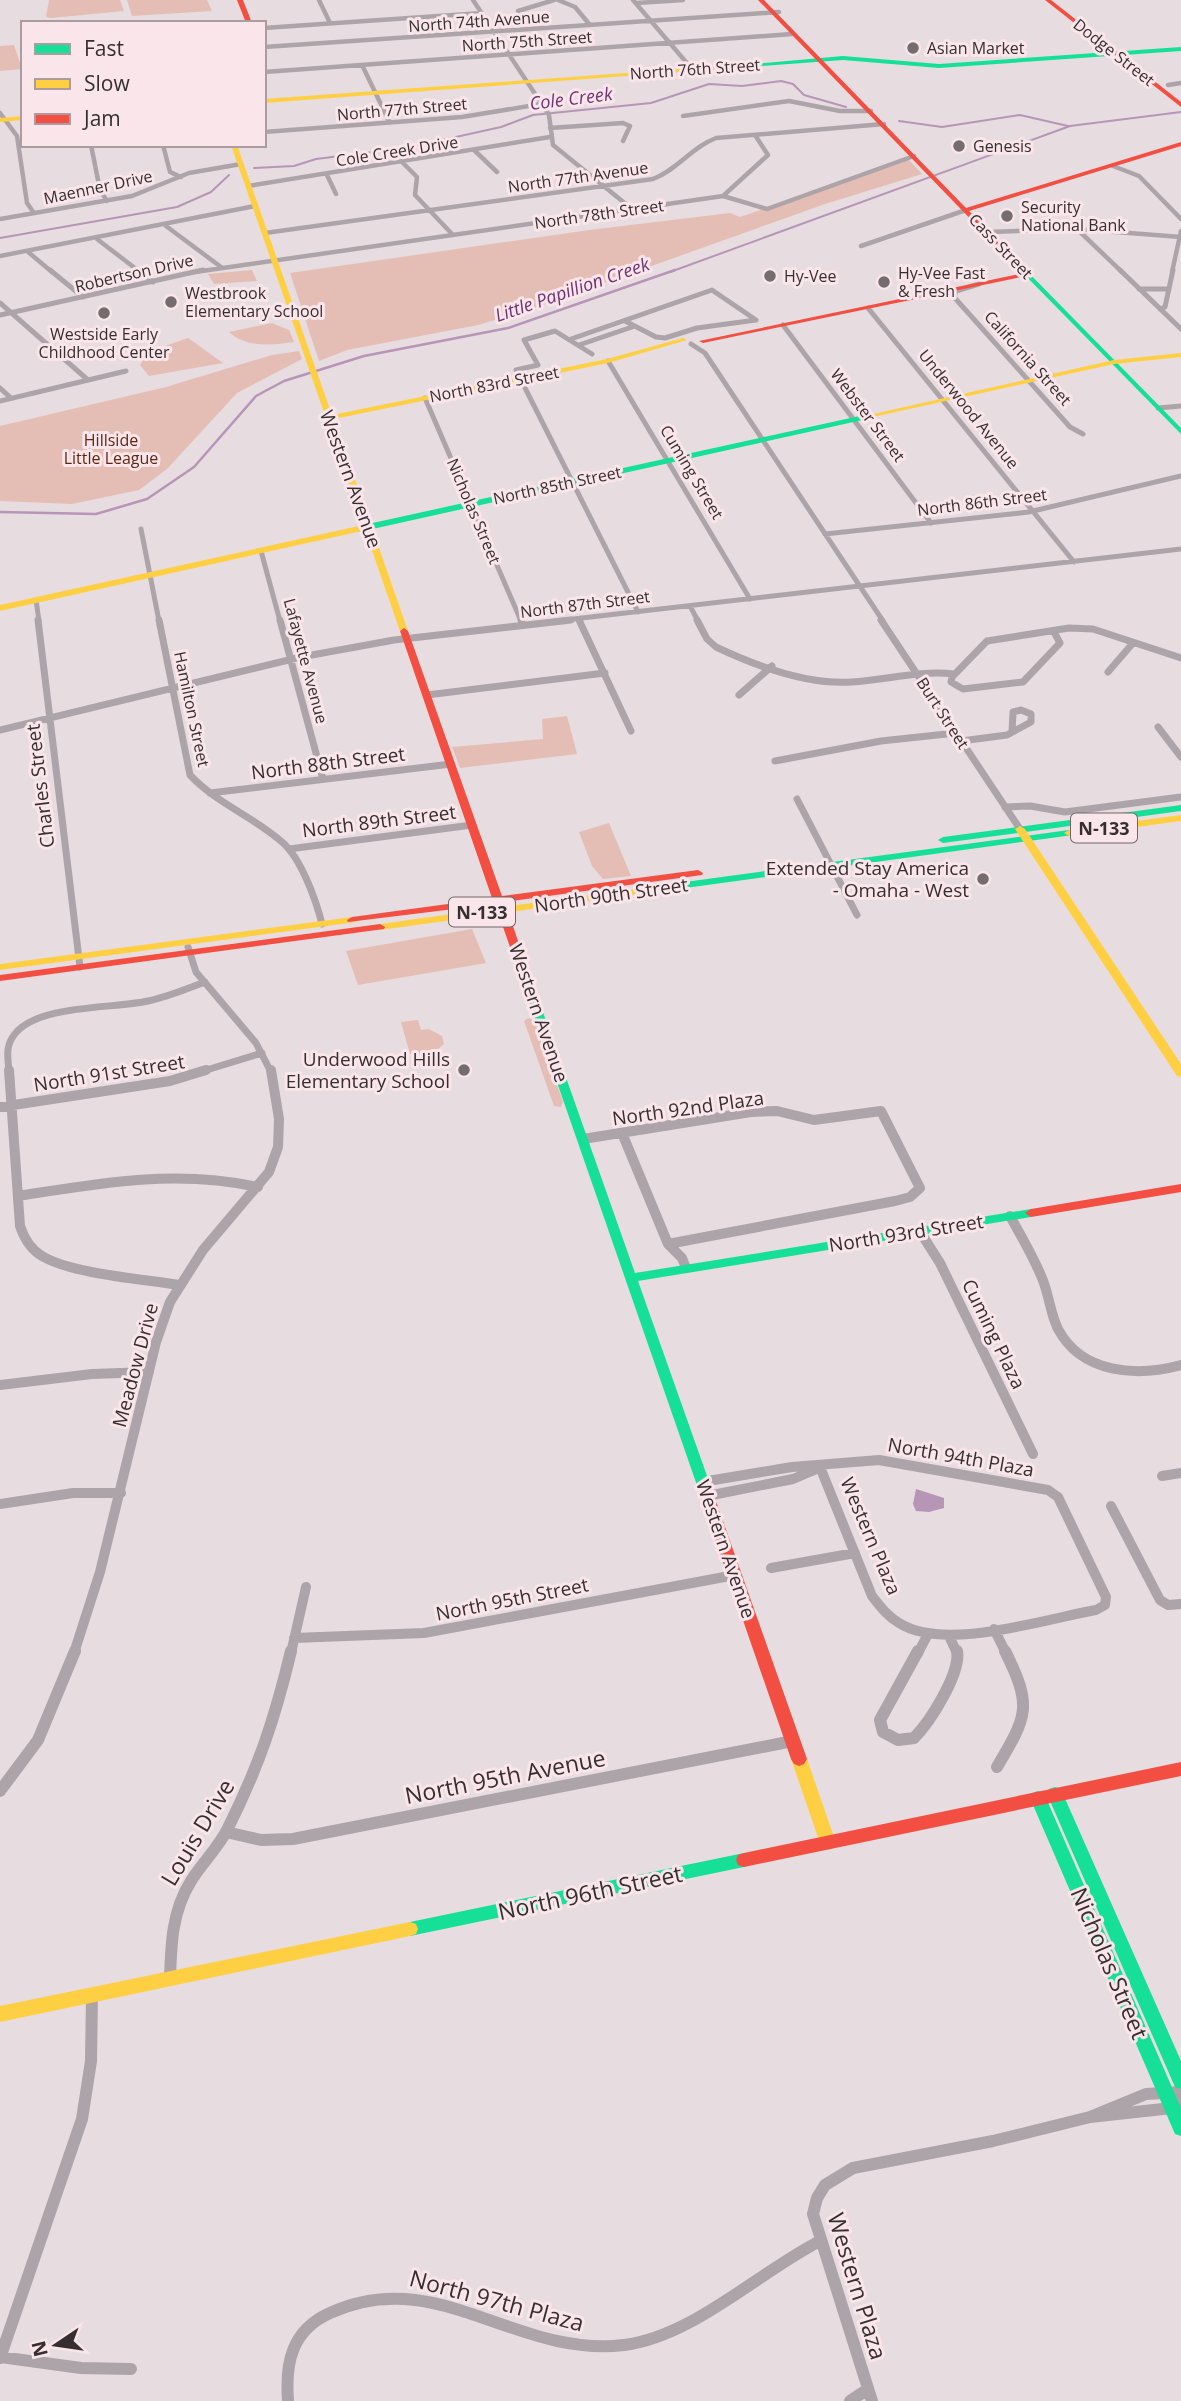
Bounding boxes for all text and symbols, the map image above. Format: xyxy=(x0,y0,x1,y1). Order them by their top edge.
street label: North 74th Avenue xyxy=(408,5,550,37)
street label: Dodge Street xyxy=(1069,13,1159,91)
legend xyxy=(21,21,266,147)
street label: North 75th Street xyxy=(461,25,593,57)
text: Fast xyxy=(84,34,124,62)
place label: Asian Market xyxy=(927,37,1025,59)
marker: Asian Market xyxy=(905,40,921,56)
street label: North 76th Street xyxy=(629,53,761,85)
text: Slow xyxy=(84,69,130,97)
water label: Cole Creek xyxy=(528,81,615,115)
street label: North 77th Street xyxy=(336,92,468,126)
text: Jam xyxy=(82,104,121,132)
street label: Cole Creek Drive xyxy=(334,130,460,172)
place label: Genesis xyxy=(973,135,1032,157)
marker: Genesis xyxy=(951,138,967,154)
street label: North 77th Avenue xyxy=(506,156,650,198)
street label: Maenner Drive xyxy=(42,165,154,209)
street label: North 78th Street xyxy=(533,194,665,234)
place label: Security National Bank xyxy=(1021,196,1126,236)
street label: Cass Street xyxy=(964,208,1038,284)
marker: Security National Bank xyxy=(999,208,1015,224)
street label: Robertson Drive xyxy=(73,249,195,297)
water label: Little Papillion Creek xyxy=(492,251,654,327)
place label: Hy-Vee Fast & Fresh xyxy=(898,262,985,302)
place label: Hy-Vee xyxy=(784,265,836,287)
marker: Hy-Vee xyxy=(762,268,778,284)
marker: Hy-Vee Fast & Fresh xyxy=(876,274,892,290)
place label: Westbrook Elementary School xyxy=(185,282,323,322)
marker: Westbrook Elementary School xyxy=(163,294,179,310)
marker: Westside Early Childhood Center xyxy=(96,305,112,321)
street label: California Street xyxy=(980,306,1077,410)
place label: Westside Early Childhood Center xyxy=(39,323,170,363)
street label: Underwood Avenue xyxy=(914,345,1024,473)
street label: North 83rd Street xyxy=(427,361,561,407)
street label: Webster Street xyxy=(826,364,910,466)
street label: Western Avenue xyxy=(314,406,388,552)
street label: Cuming Street xyxy=(655,421,729,523)
park label: Hillside Little League xyxy=(64,429,158,469)
street label: Nicholas Street xyxy=(442,455,506,567)
street label: North 85th Street xyxy=(491,461,623,509)
street label: North 86th Street xyxy=(916,483,1048,521)
street label: North 87th Street xyxy=(519,585,651,623)
street label: Lafayette Avenue xyxy=(279,596,333,726)
street label: Hamilton Street xyxy=(169,649,215,769)
street label: Burt Street xyxy=(912,673,975,753)
street label: Charles Street xyxy=(19,722,60,849)
street label: North 88th Street xyxy=(249,741,407,785)
street label: North 89th Street xyxy=(300,799,458,843)
road number: N-133 xyxy=(1071,814,1137,842)
place label: Extended Stay America - Omaha - West xyxy=(766,855,969,903)
street label: North 90th Street xyxy=(532,871,690,919)
marker: Extended Stay America - Omaha - West xyxy=(975,871,991,887)
road number: N-133 xyxy=(449,897,515,926)
street label: Western Avenue xyxy=(503,940,575,1086)
place label: Underwood Hills Elementary School xyxy=(286,1046,450,1094)
street label: North 91st Street xyxy=(32,1048,187,1098)
marker: Underwood Hills Elementary School xyxy=(456,1062,472,1078)
street label: North 92nd Plaza xyxy=(610,1084,766,1132)
street label: North 93rd Street xyxy=(827,1208,985,1258)
street label: Cuming Plaza xyxy=(956,1275,1032,1393)
street label: Meadow Drive xyxy=(106,1300,164,1430)
street label: North 94th Plaza xyxy=(886,1431,1036,1483)
street label: Western Plaza xyxy=(835,1473,907,1599)
street label: Western Avenue xyxy=(690,1476,762,1622)
street label: North 95th Street xyxy=(433,1571,591,1627)
street label: North 95th Avenue xyxy=(402,1741,608,1811)
street label: Louis Drive xyxy=(153,1773,241,1891)
street label: North 96th Street xyxy=(495,1857,685,1927)
street label: Nicholas Street xyxy=(1064,1882,1156,2044)
street label: Western Plaza xyxy=(821,2209,895,2363)
street label: North 97th Plaza xyxy=(406,2261,588,2339)
north arrow xyxy=(21,2310,91,2380)
text: N xyxy=(25,2338,54,2359)

